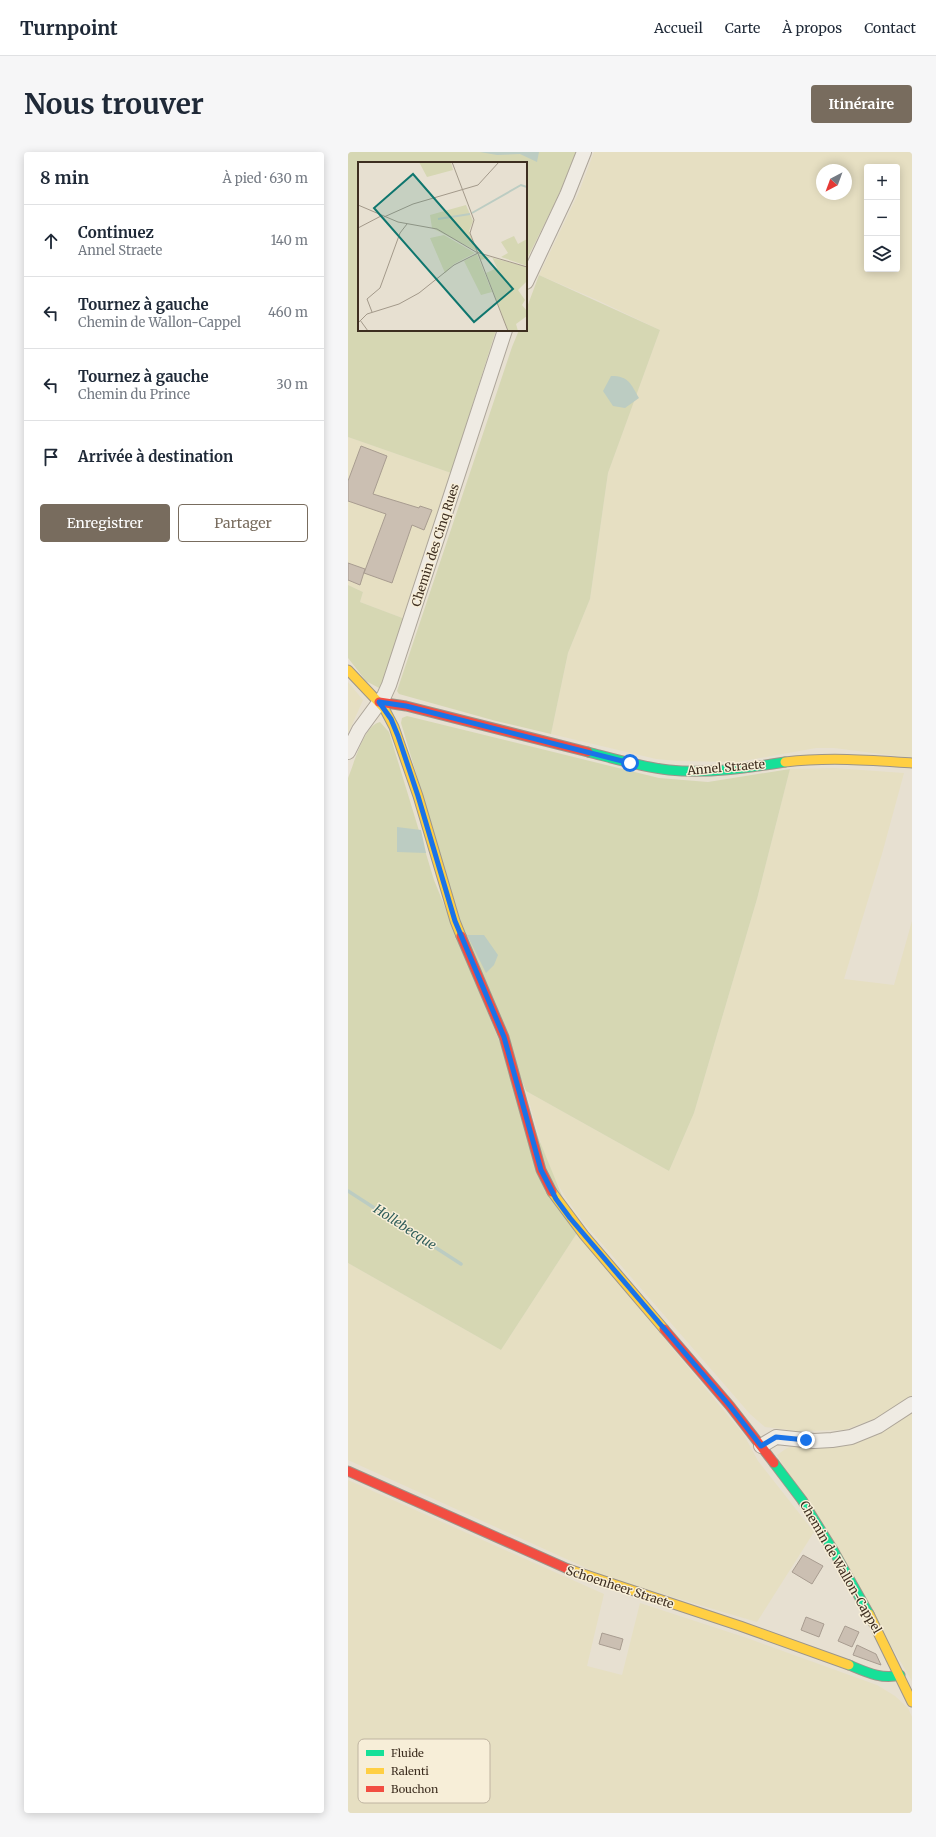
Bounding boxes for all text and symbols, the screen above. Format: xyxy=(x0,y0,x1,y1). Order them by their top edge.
text: Turnpoint xyxy=(20,16,118,40)
text: Accueil xyxy=(654,19,703,37)
text: Carte xyxy=(725,19,760,37)
text: À propos xyxy=(782,19,842,37)
text: Contact xyxy=(864,19,916,37)
button: Itinéraire xyxy=(811,85,912,123)
text: Nous trouver xyxy=(24,86,204,122)
inset map xyxy=(358,162,527,331)
north arrow xyxy=(816,164,852,200)
map controls xyxy=(864,164,900,272)
button: + xyxy=(864,164,900,200)
text: 8 min xyxy=(40,167,89,189)
text: À pied · 630 m xyxy=(223,170,308,187)
button: − xyxy=(864,200,900,236)
text: Continuez xyxy=(78,223,154,242)
icon: ahead xyxy=(40,230,62,252)
text: 140 m xyxy=(271,232,308,249)
button: layers xyxy=(864,236,900,272)
text: Annel Straete xyxy=(78,242,162,259)
text: Tournez à gauche xyxy=(78,295,209,314)
icon: left xyxy=(40,302,62,324)
text: 460 m xyxy=(268,304,308,321)
text: Chemin de Wallon-Cappel xyxy=(78,314,241,331)
text: Tournez à gauche xyxy=(78,367,209,386)
icon: left xyxy=(40,374,62,396)
text: 30 m xyxy=(276,376,308,393)
text: Chemin du Prince xyxy=(78,386,190,403)
icon: arrive xyxy=(40,446,62,468)
text: Arrivée à destination xyxy=(78,447,233,466)
street label: Chemin des Cinq Rues xyxy=(408,482,462,608)
button: Enregistrer xyxy=(40,504,170,542)
button: Partager xyxy=(178,504,308,542)
route start xyxy=(621,754,639,772)
street label: Annel Straete xyxy=(686,756,765,778)
water label: Hollebecque xyxy=(370,1200,440,1254)
route end xyxy=(797,1431,815,1449)
street label: Chemin de Wallon-Cappel xyxy=(797,1498,885,1636)
street label: Schoenheer Straete xyxy=(564,1563,676,1611)
legend xyxy=(358,1739,490,1803)
text: Fluide xyxy=(391,1746,424,1760)
text: Ralenti xyxy=(391,1764,429,1778)
text: Bouchon xyxy=(391,1782,439,1796)

